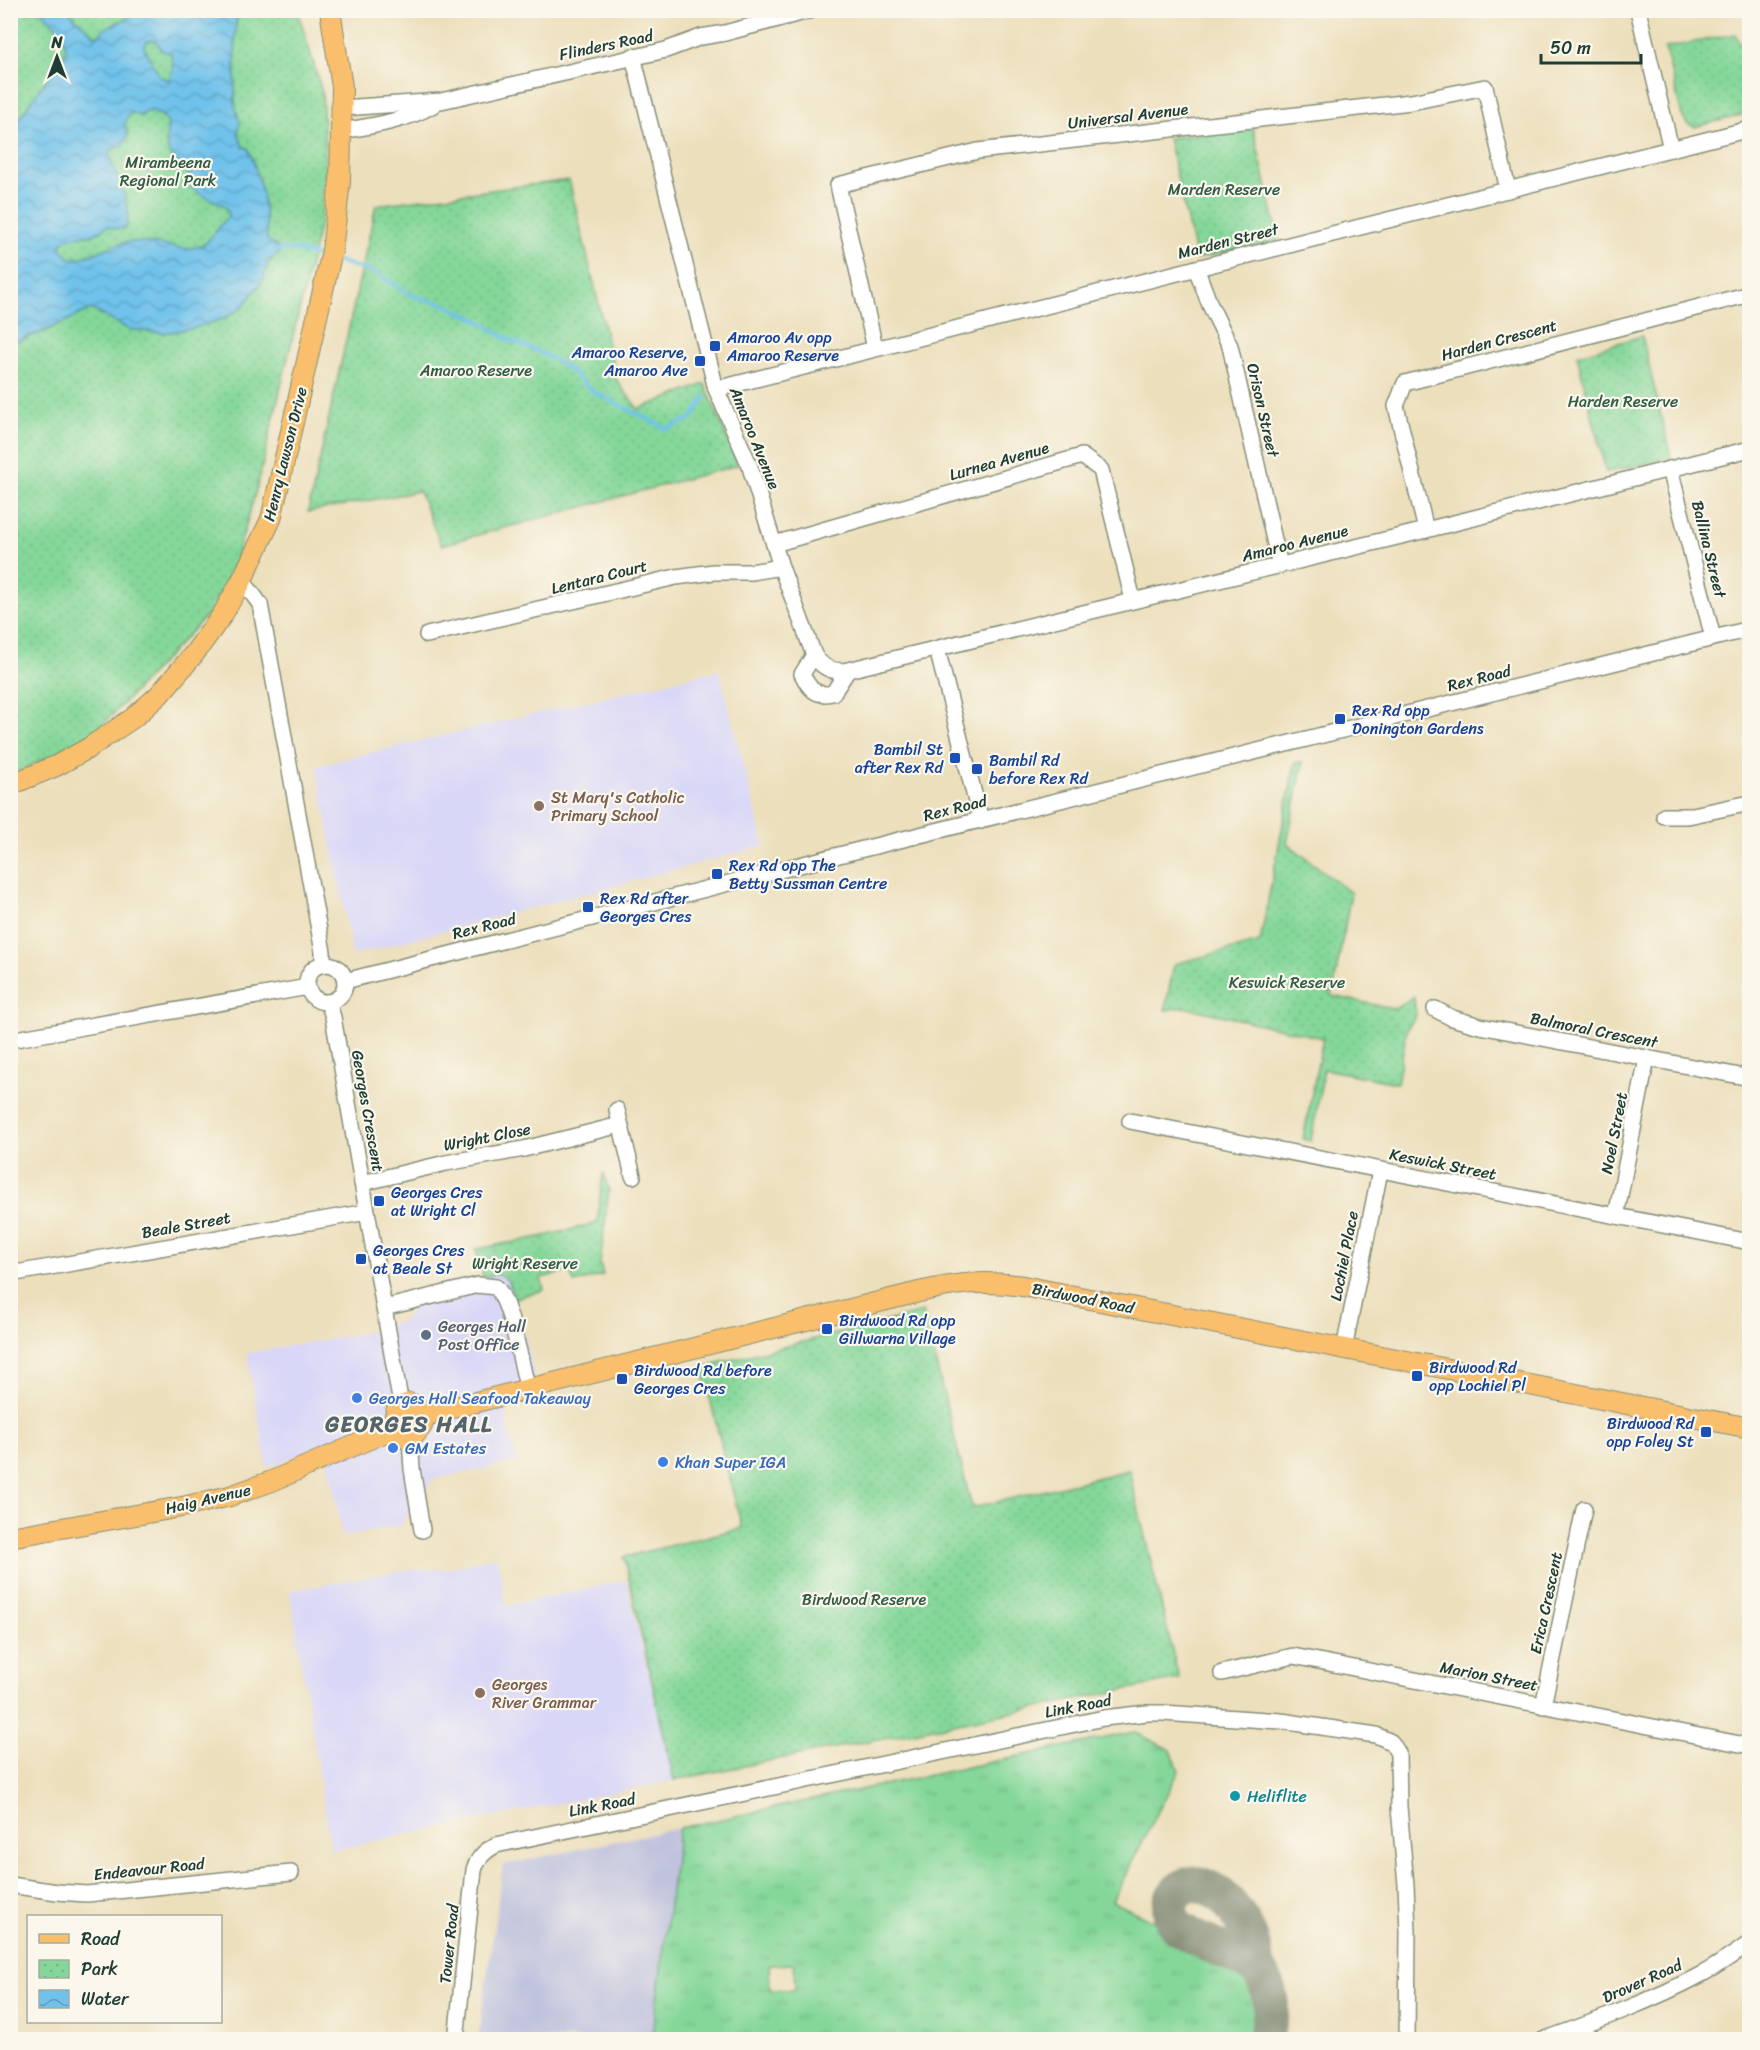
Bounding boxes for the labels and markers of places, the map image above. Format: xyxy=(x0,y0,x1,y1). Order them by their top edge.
place label: Amaroo Av opp Amaroo Reserve xyxy=(726,323,839,370)
place label: Amaroo Reserve, Amaroo Ave xyxy=(571,338,688,385)
marker: Amaroo Av opp Amaroo Reserve xyxy=(708,339,722,353)
marker: Amaroo Reserve, Amaroo Ave xyxy=(693,354,707,368)
place label: Rex Rd opp Donington Gardens xyxy=(1352,696,1484,743)
marker: Rex Rd opp Donington Gardens xyxy=(1333,712,1347,726)
place label: Bambil St after Rex Rd xyxy=(855,735,945,782)
place label: Bambil Rd before Rex Rd xyxy=(989,746,1089,793)
marker: Bambil St after Rex Rd xyxy=(948,751,962,765)
marker: Bambil Rd before Rex Rd xyxy=(970,762,984,776)
place label: St Mary's Catholic Primary School xyxy=(551,783,685,830)
marker: St Mary's Catholic Primary School xyxy=(532,799,546,813)
place label: Rex Rd opp The Betty Sussman Centre xyxy=(729,851,887,898)
marker: Rex Rd opp The Betty Sussman Centre xyxy=(710,867,724,881)
place label: Rex Rd after Georges Cres xyxy=(600,884,692,931)
marker: Rex Rd after Georges Cres xyxy=(581,900,595,914)
place label: Georges Cres at Wright Cl xyxy=(391,1178,483,1225)
marker: Georges Cres at Wright Cl xyxy=(372,1194,386,1208)
place label: Georges Cres at Beale St xyxy=(373,1236,465,1283)
marker: Georges Cres at Beale St xyxy=(354,1252,368,1266)
place label: Birdwood Rd opp Gillwarna Village xyxy=(839,1306,956,1353)
place label: Georges Hall Post Office xyxy=(438,1312,526,1359)
marker: Birdwood Rd opp Gillwarna Village xyxy=(820,1322,834,1336)
marker: Georges Hall Post Office xyxy=(419,1328,433,1342)
place label: Birdwood Rd opp Lochiel Pl xyxy=(1429,1353,1526,1400)
place label: Birdwood Rd before Georges Cres xyxy=(634,1356,772,1403)
marker: Birdwood Rd opp Lochiel Pl xyxy=(1410,1369,1424,1383)
marker: Birdwood Rd before Georges Cres xyxy=(615,1372,629,1386)
place label: Georges Hall Seafood Takeaway xyxy=(369,1384,591,1413)
marker: Georges Hall Seafood Takeaway xyxy=(350,1391,364,1405)
place label: Birdwood Rd opp Foley St xyxy=(1606,1409,1696,1456)
marker: Birdwood Rd opp Foley St xyxy=(1699,1425,1713,1439)
place label: GM Estates xyxy=(405,1434,487,1463)
marker: GM Estates xyxy=(386,1441,400,1455)
place label: Khan Super IGA xyxy=(675,1448,786,1477)
marker: Khan Super IGA xyxy=(656,1455,670,1469)
place label: Georges River Grammar xyxy=(492,1670,598,1717)
marker: Georges River Grammar xyxy=(473,1686,487,1700)
place label: Heliflite xyxy=(1247,1782,1307,1811)
marker: Heliflite xyxy=(1228,1789,1242,1803)

